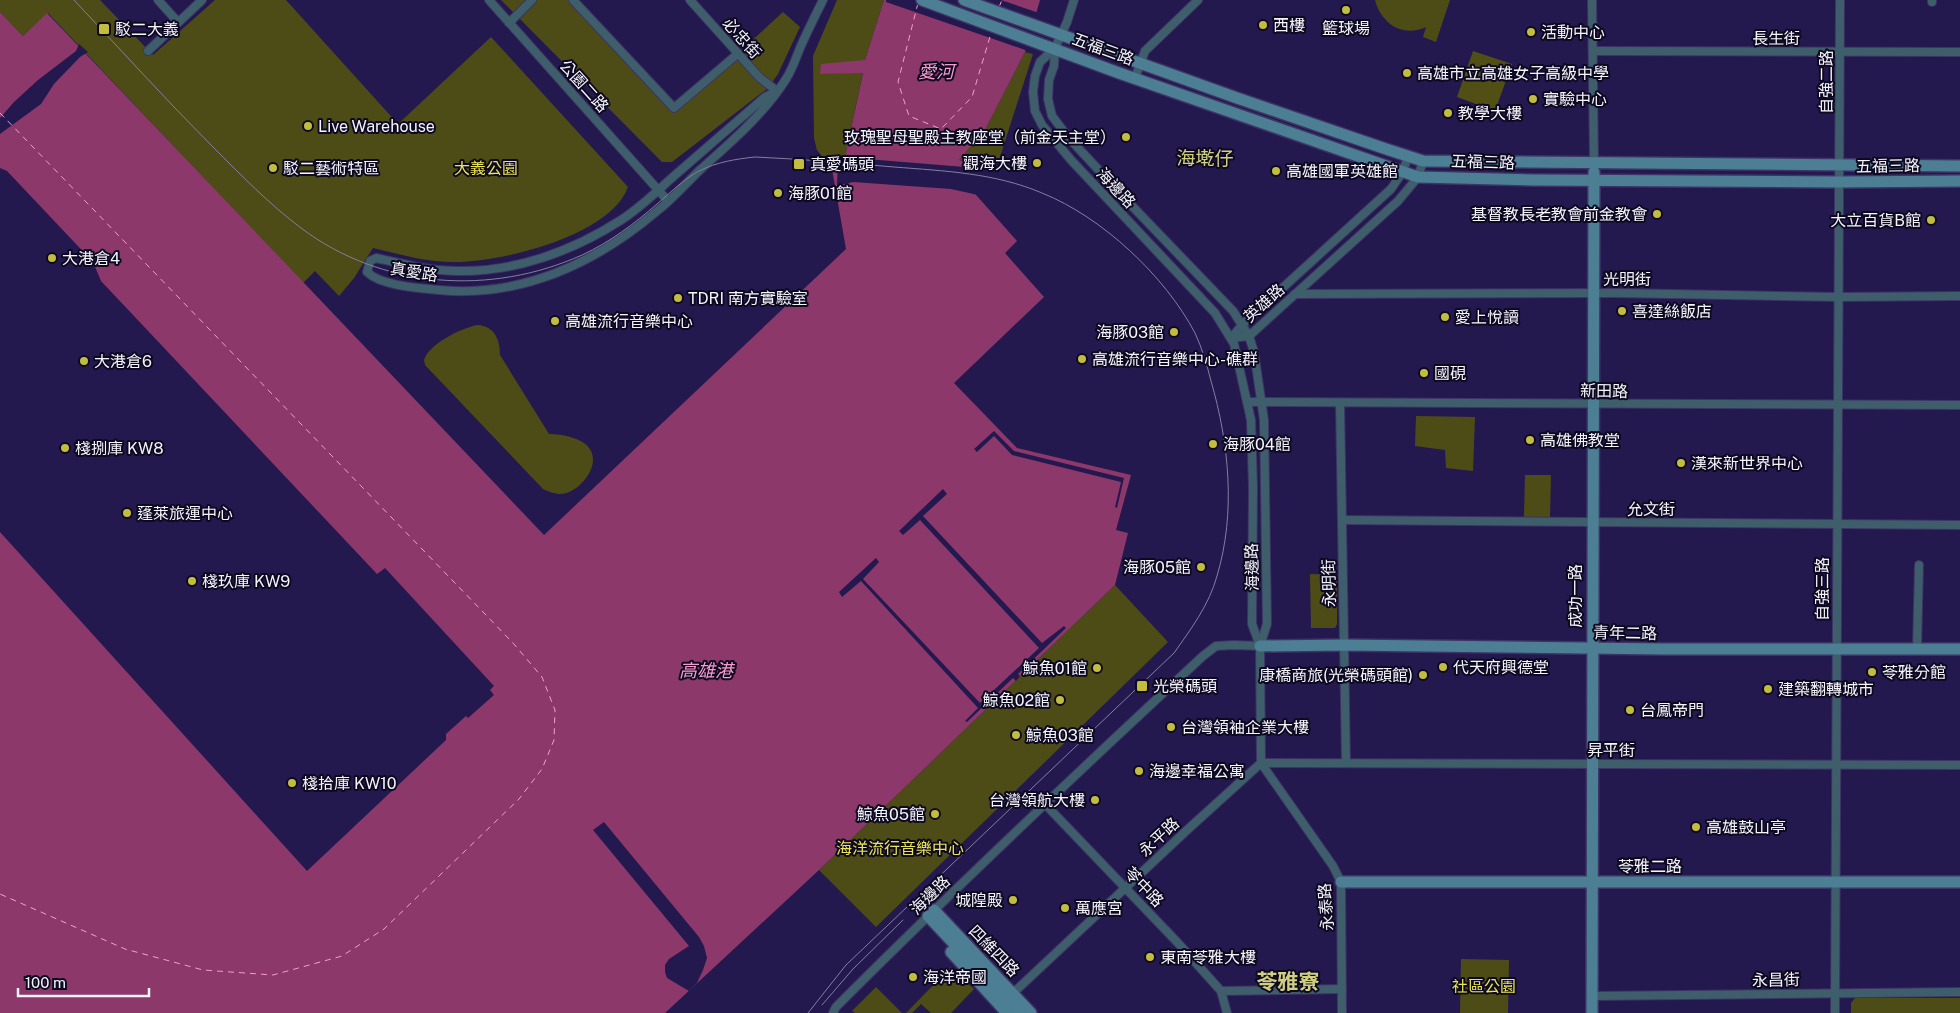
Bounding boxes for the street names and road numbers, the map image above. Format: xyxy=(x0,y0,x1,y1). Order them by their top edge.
street label: 必忠街 xyxy=(719,14,765,62)
street label: 五福三路 xyxy=(1070,29,1136,69)
street label: 長生街 xyxy=(1752,29,1800,48)
street label: 自強二路 xyxy=(1817,50,1836,114)
street label: 公園二路 xyxy=(556,56,612,116)
street label: 五福三路 xyxy=(1451,151,1515,173)
street label: 五福三路 xyxy=(1856,156,1920,176)
street label: 海邊路 xyxy=(1093,164,1139,212)
street label: 真愛路 xyxy=(389,259,439,285)
street label: 光明街 xyxy=(1603,270,1651,289)
street label: 英雄路 xyxy=(1240,280,1288,326)
street label: 新田路 xyxy=(1580,381,1628,401)
street label: 允文街 xyxy=(1627,500,1675,519)
street label: 海邊路 xyxy=(1242,543,1262,591)
street label: 自強三路 xyxy=(1813,557,1832,621)
street label: 永明街 xyxy=(1319,559,1339,607)
street label: 成功一路 xyxy=(1566,564,1585,628)
street label: 青年二路 xyxy=(1593,623,1657,643)
street label: 昇平街 xyxy=(1587,741,1635,760)
street label: 永平路 xyxy=(1135,814,1183,860)
street label: 苓雅二路 xyxy=(1618,857,1682,876)
street label: 苓中路 xyxy=(1120,863,1168,911)
street label: 海邊路 xyxy=(906,871,954,919)
street label: 永泰路 xyxy=(1315,882,1337,932)
street label: 四維四路 xyxy=(965,921,1023,981)
street label: 永昌街 xyxy=(1752,970,1800,990)

